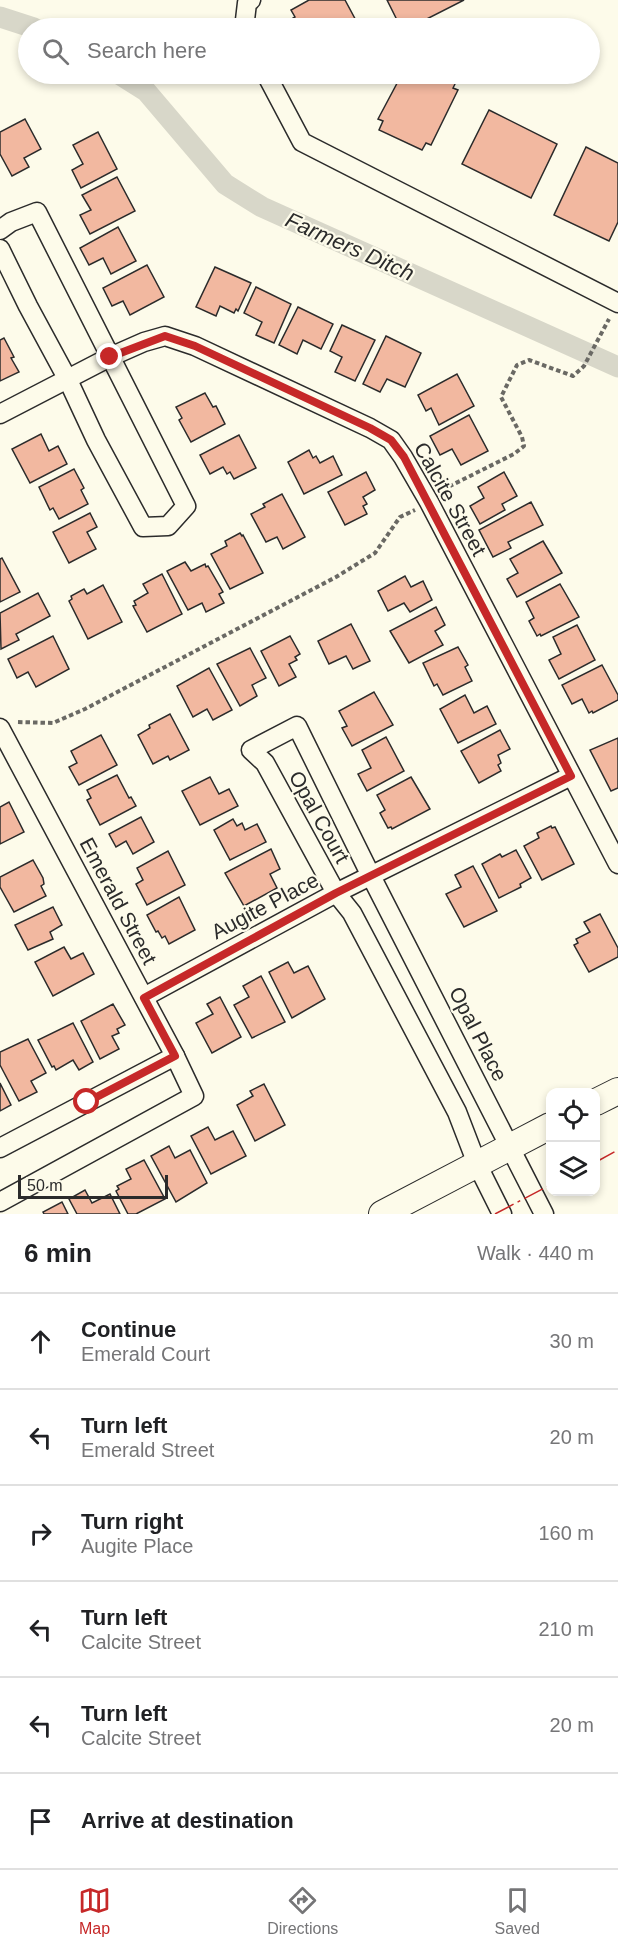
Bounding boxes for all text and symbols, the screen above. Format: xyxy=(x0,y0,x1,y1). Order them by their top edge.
search box xyxy=(18,18,600,84)
icon: search xyxy=(39,35,72,68)
text: Search here xyxy=(87,38,207,63)
water label: Farmers Ditch xyxy=(282,207,418,286)
route end xyxy=(96,343,122,369)
street label: Calcite Street xyxy=(410,438,491,560)
street label: Opal Court xyxy=(285,767,354,867)
street label: Emerald Street xyxy=(75,834,162,968)
street label: Augite Place xyxy=(207,868,322,943)
street label: Opal Place xyxy=(445,983,512,1085)
route start xyxy=(73,1088,99,1114)
map controls xyxy=(546,1088,600,1196)
button: locate xyxy=(546,1088,600,1142)
button: layers xyxy=(546,1142,600,1196)
scale bar xyxy=(18,1172,168,1200)
text: 50 m xyxy=(27,1177,63,1194)
text: 6 min xyxy=(24,1238,92,1268)
text: Walk · 440 m xyxy=(477,1242,594,1264)
text: Continue xyxy=(81,1317,176,1342)
icon: ahead xyxy=(24,1325,57,1358)
text: 30 m xyxy=(550,1330,594,1352)
text: Emerald Court xyxy=(81,1343,210,1365)
text: Turn left xyxy=(81,1413,167,1438)
icon: left xyxy=(24,1421,57,1454)
text: 20 m xyxy=(550,1426,594,1448)
text: Emerald Street xyxy=(81,1439,214,1461)
text: Turn right xyxy=(81,1509,183,1534)
icon: right xyxy=(24,1517,57,1550)
text: 160 m xyxy=(538,1522,594,1544)
text: Augite Place xyxy=(81,1535,193,1557)
text: Turn left xyxy=(81,1605,167,1630)
icon: left xyxy=(24,1613,57,1646)
text: 210 m xyxy=(538,1618,594,1640)
text: Calcite Street xyxy=(81,1631,201,1653)
text: Turn left xyxy=(81,1701,167,1726)
icon: left xyxy=(24,1709,57,1742)
text: 20 m xyxy=(550,1714,594,1736)
text: Calcite Street xyxy=(81,1727,201,1749)
icon: arrive xyxy=(24,1805,57,1838)
text: Arrive at destination xyxy=(81,1808,294,1833)
tab: Map xyxy=(78,1884,111,1938)
tab: Directions xyxy=(267,1884,338,1938)
tab: Saved xyxy=(495,1884,540,1938)

